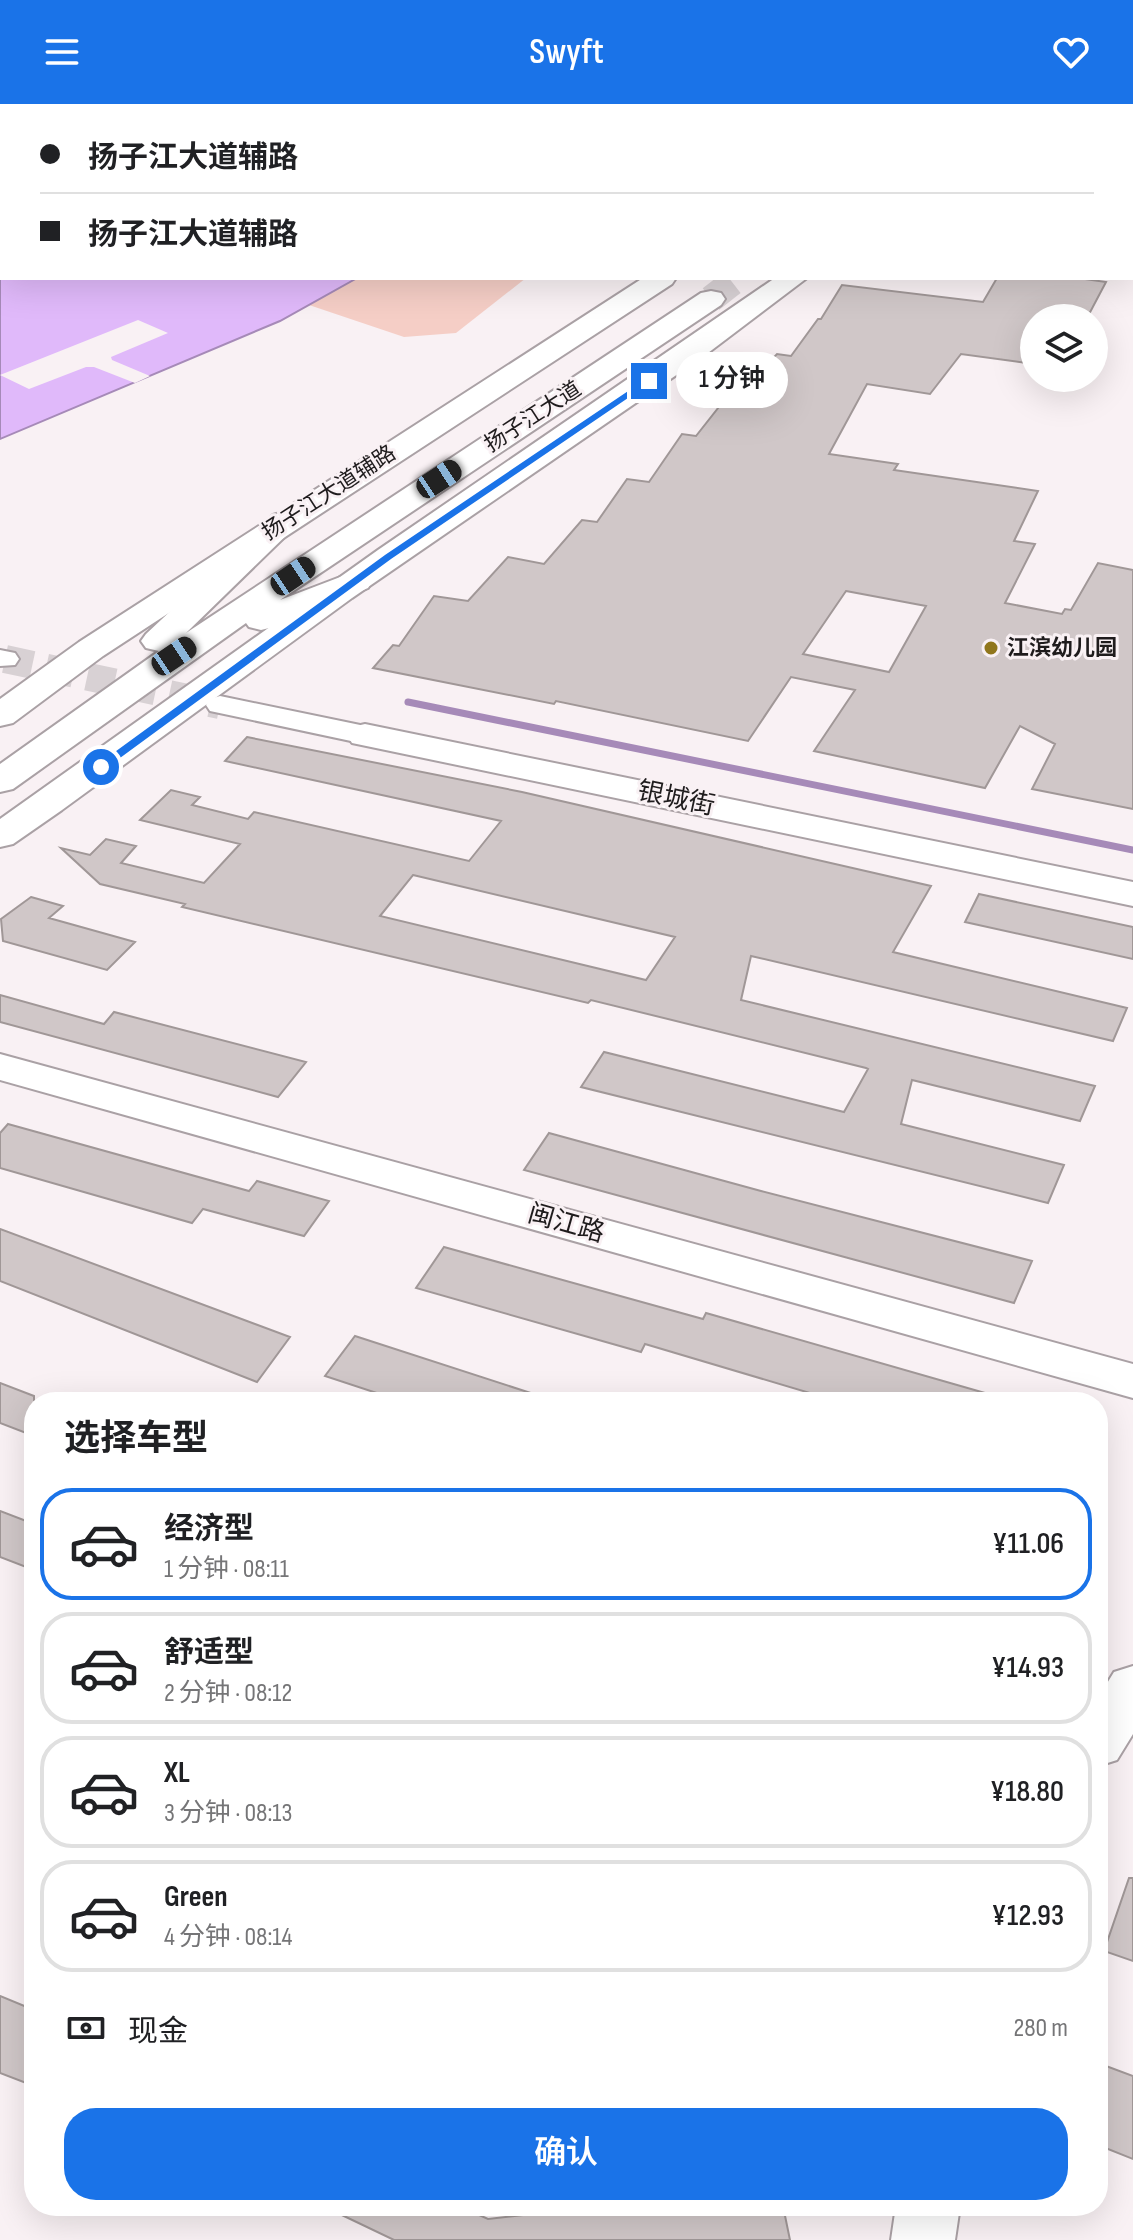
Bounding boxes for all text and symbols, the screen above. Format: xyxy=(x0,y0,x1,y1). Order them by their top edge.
icon: menu xyxy=(40,30,84,74)
icon: heart xyxy=(1049,30,1093,74)
text: Swyft xyxy=(529,31,604,74)
text: 扬子江大道辅路 xyxy=(88,140,298,176)
text: 扬子江大道辅路 xyxy=(88,217,298,253)
map controls xyxy=(1020,304,1108,392)
button: layers xyxy=(1020,304,1108,392)
callout: 1 分钟 xyxy=(677,353,789,409)
route end xyxy=(631,363,667,399)
text: 1 分钟 xyxy=(699,364,765,395)
street label: 扬子江大道 xyxy=(480,376,586,458)
street label: 扬子江大道辅路 xyxy=(257,440,401,546)
car xyxy=(412,456,466,502)
car xyxy=(266,553,320,599)
car xyxy=(147,633,201,679)
place label: 江滨幼儿园 xyxy=(1007,635,1117,662)
marker: 江滨幼儿园 xyxy=(982,639,1000,657)
route start xyxy=(83,749,119,785)
street label: 银城街 xyxy=(635,776,717,822)
street label: 闽江路 xyxy=(524,1198,608,1250)
text: 选择车型 xyxy=(64,1418,208,1461)
icon: car xyxy=(68,1508,140,1580)
text: 经济型 xyxy=(164,1511,254,1547)
text: ¥11.06 xyxy=(992,1526,1064,1562)
text: 1 分钟 · 08:11 xyxy=(164,1554,289,1585)
icon: car xyxy=(68,1632,140,1704)
text: 舒适型 xyxy=(164,1635,254,1671)
text: ¥14.93 xyxy=(991,1650,1064,1686)
text: 2 分钟 · 08:12 xyxy=(164,1678,292,1709)
text: XL xyxy=(164,1755,190,1791)
icon: car xyxy=(68,1756,140,1828)
text: ¥18.80 xyxy=(990,1774,1064,1810)
text: 3 分钟 · 08:13 xyxy=(164,1798,292,1829)
text: Green xyxy=(164,1879,228,1915)
icon: car xyxy=(68,1880,140,1952)
text: ¥12.93 xyxy=(992,1898,1064,1934)
text: 4 分钟 · 08:14 xyxy=(164,1922,292,1953)
icon: cash xyxy=(64,2006,108,2050)
text: 280 m xyxy=(1013,2013,1068,2044)
text: 现金 xyxy=(128,2014,188,2050)
button: 确认 xyxy=(64,2108,1068,2200)

